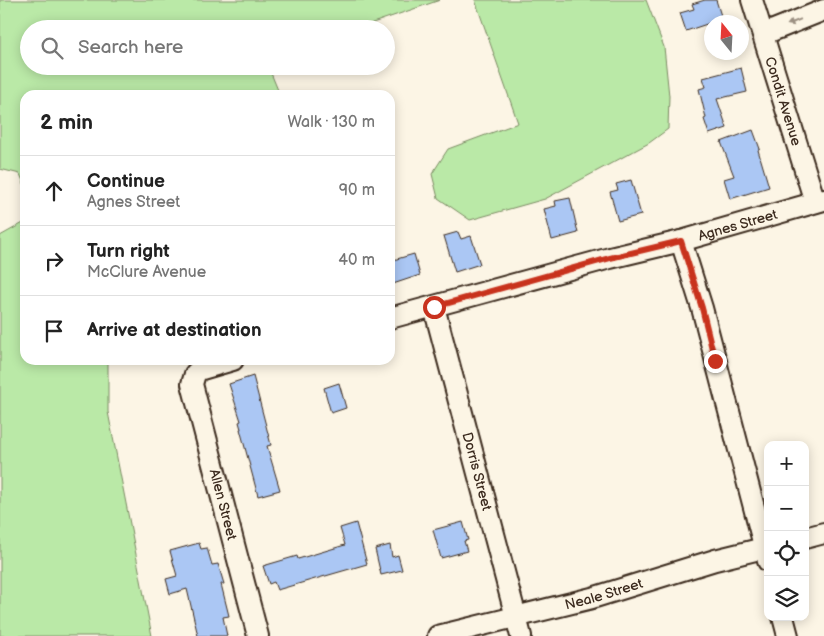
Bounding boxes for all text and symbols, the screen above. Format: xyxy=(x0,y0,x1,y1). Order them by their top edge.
north arrow xyxy=(704,15,749,60)
one-way arrow xyxy=(786,18,801,26)
search box xyxy=(20,20,395,75)
icon: search xyxy=(38,34,66,62)
text: Search here xyxy=(78,36,183,59)
street label: Condit Avenue xyxy=(761,55,805,148)
text: 2 min xyxy=(40,110,93,135)
text: Walk · 130 m xyxy=(287,113,375,132)
text: Continue xyxy=(87,170,165,193)
icon: ahead xyxy=(40,177,68,205)
text: 90 m xyxy=(339,181,375,200)
text: Agnes Street xyxy=(87,193,180,212)
street label: Agnes Street xyxy=(696,206,780,245)
text: Turn right xyxy=(87,240,170,263)
icon: right xyxy=(40,247,68,275)
text: 40 m xyxy=(338,251,375,270)
text: McClure Avenue xyxy=(87,263,206,282)
route start xyxy=(423,296,446,319)
icon: arrive xyxy=(40,317,68,345)
text: Arrive at destination xyxy=(87,319,262,342)
route end xyxy=(704,350,727,373)
street label: Dorris Street xyxy=(458,430,496,513)
map controls xyxy=(764,441,809,621)
button: + xyxy=(764,441,809,486)
street label: Allen Street xyxy=(206,467,241,543)
button: − xyxy=(764,486,809,531)
button: locate xyxy=(764,531,809,576)
street label: Neale Street xyxy=(563,575,645,613)
button: layers xyxy=(764,576,809,621)

